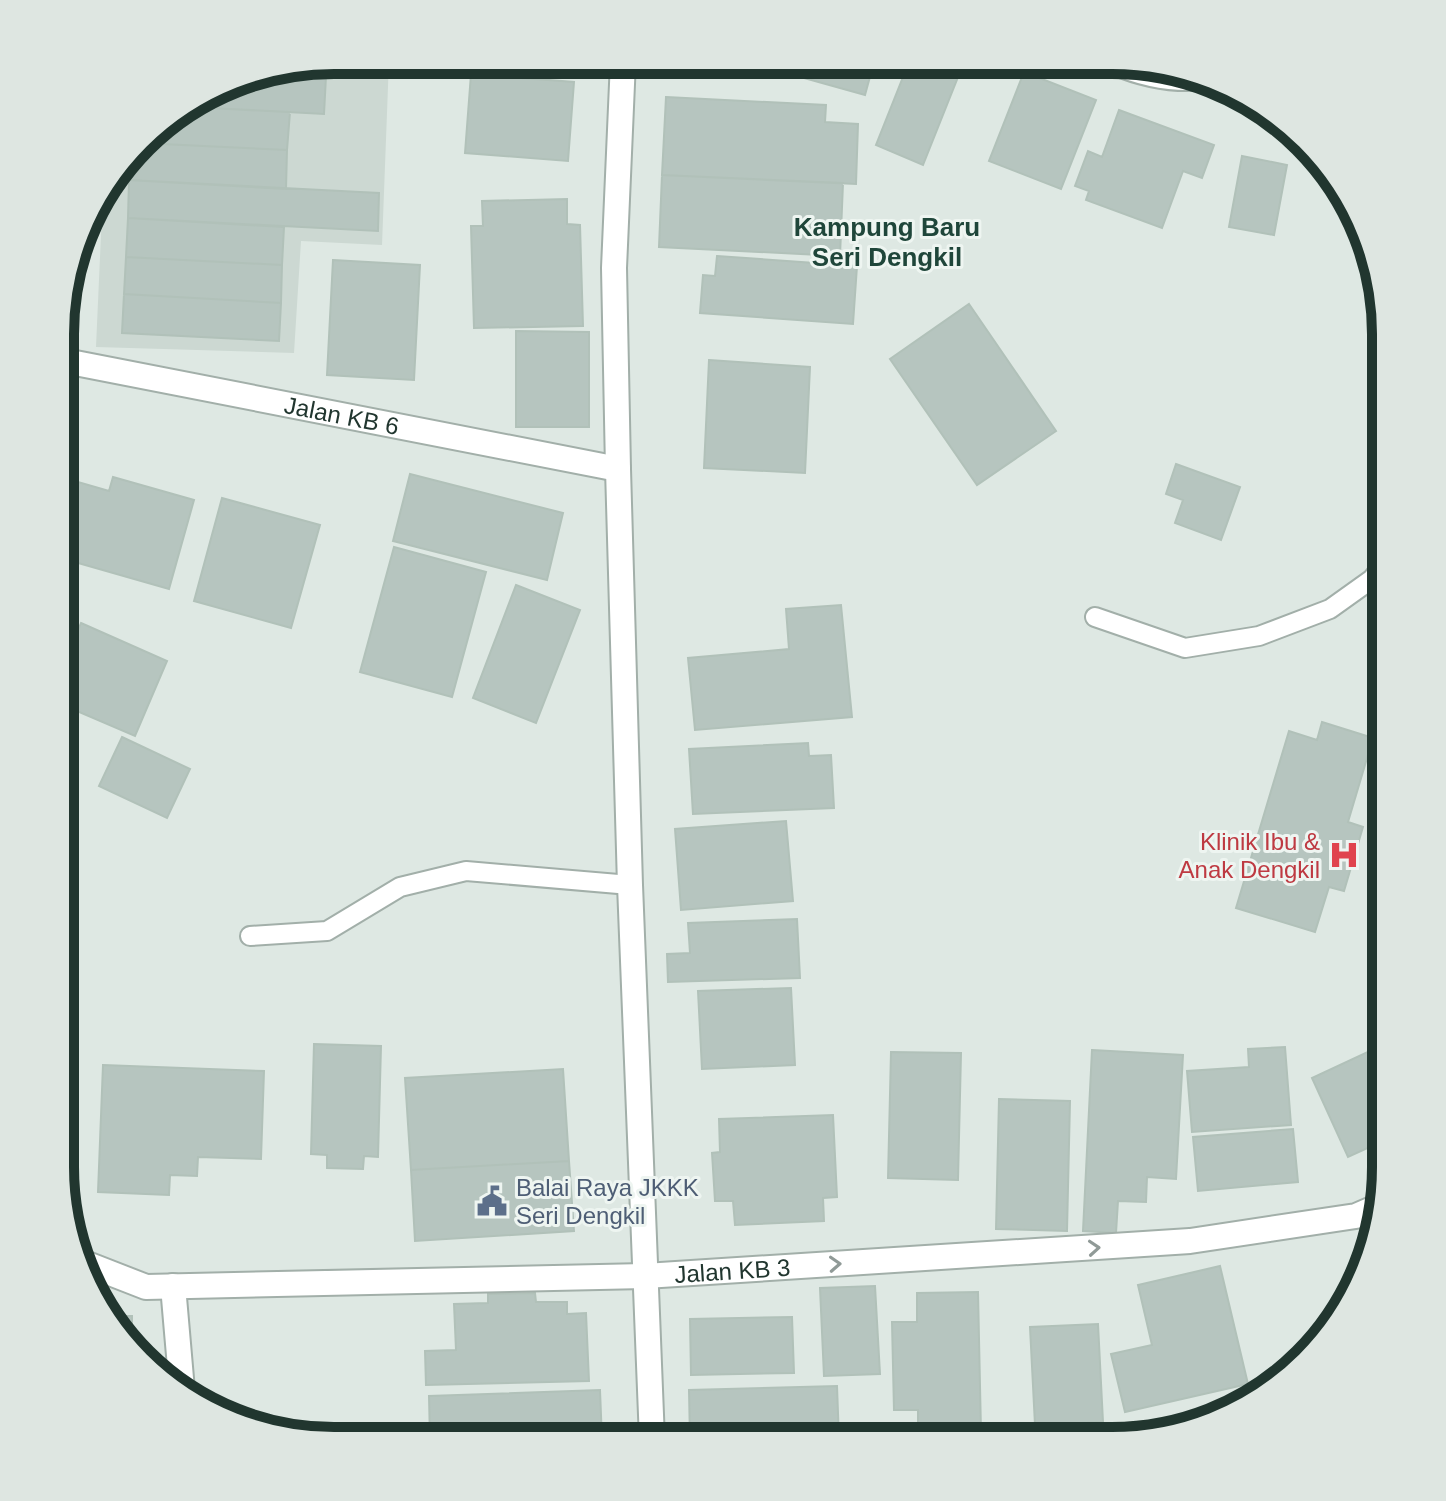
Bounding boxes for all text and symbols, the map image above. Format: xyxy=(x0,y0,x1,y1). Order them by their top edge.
district label: Kampung Baru Seri Dengkil xyxy=(794,212,980,272)
street label: Jalan KB 6 xyxy=(282,391,401,439)
place label: Klinik Ibu & Anak Dengkil xyxy=(1179,828,1320,883)
hospital icon: Klinik Ibu & Anak Dengkil xyxy=(1327,838,1361,872)
place label: Balai Raya JKKK Seri Dengkil xyxy=(516,1174,699,1229)
public building icon: Balai Raya JKKK Seri Dengkil xyxy=(475,1184,509,1218)
one-way arrow xyxy=(1088,1240,1101,1257)
street label: Jalan KB 3 xyxy=(674,1253,791,1288)
one-way arrow xyxy=(829,1256,842,1273)

